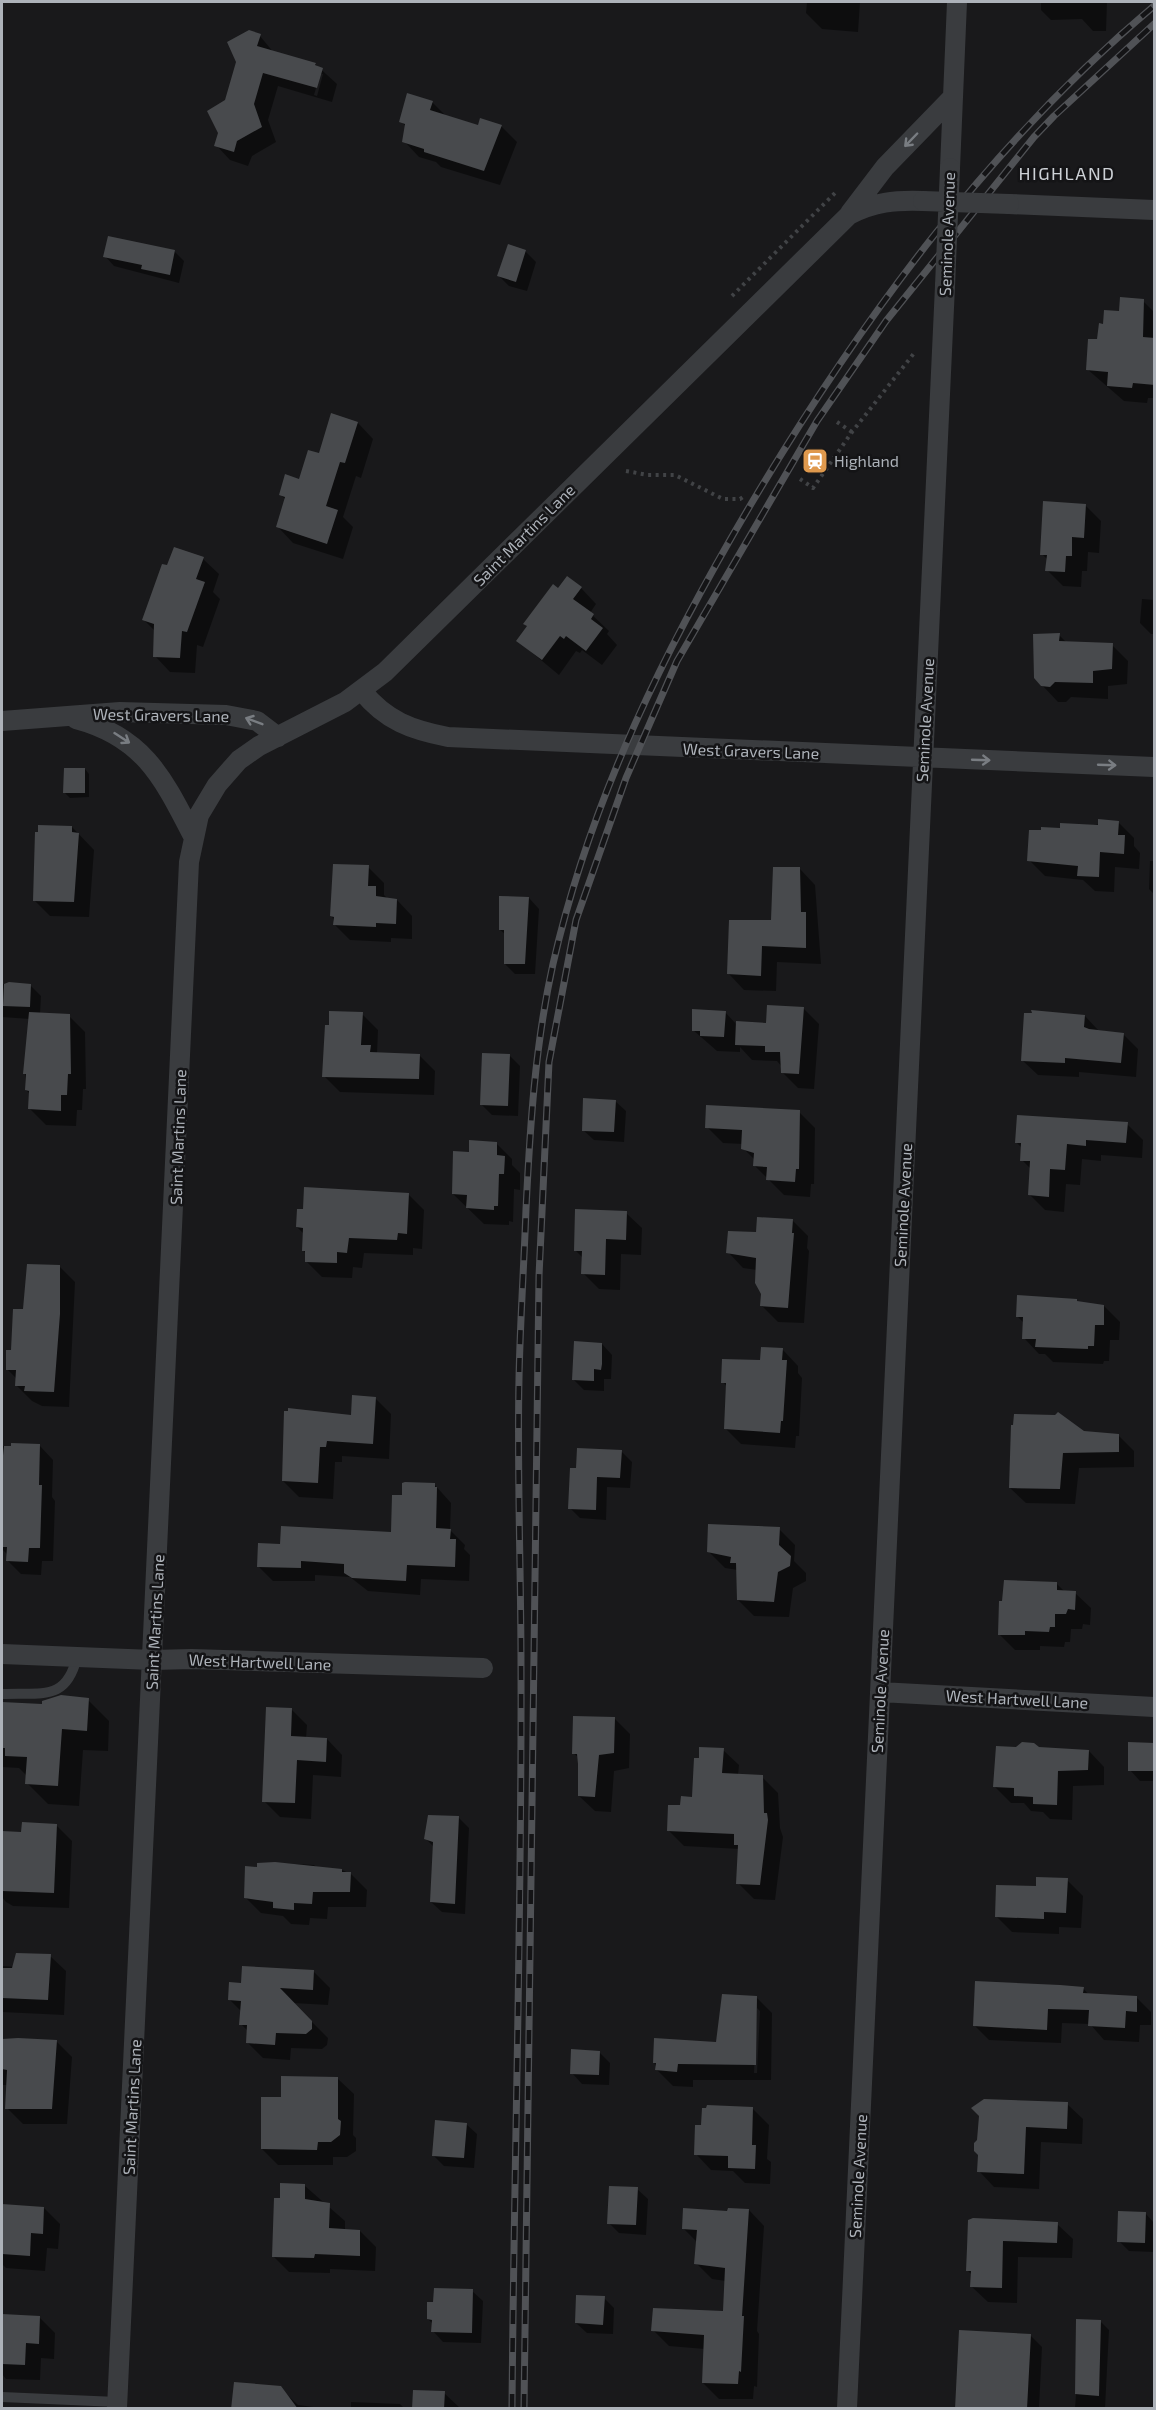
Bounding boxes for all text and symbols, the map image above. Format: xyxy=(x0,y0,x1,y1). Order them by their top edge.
one-way arrow xyxy=(904,133,919,148)
district label: HIGHLAND xyxy=(1018,162,1116,184)
street label: Seminole Avenue xyxy=(935,172,958,296)
station icon: Highland xyxy=(800,446,830,476)
place label: Highland xyxy=(834,451,899,470)
street label: Saint Martins Lane xyxy=(469,480,578,589)
street label: Seminole Avenue xyxy=(912,658,937,782)
street label: West Gravers Lane xyxy=(93,704,229,725)
one-way arrow xyxy=(245,715,264,726)
one-way arrow xyxy=(113,732,130,744)
street label: West Gravers Lane xyxy=(682,739,820,762)
one-way arrow xyxy=(971,754,991,766)
one-way arrow xyxy=(1097,759,1117,770)
street label: Saint Martins Lane xyxy=(166,1069,189,1205)
street label: Seminole Avenue xyxy=(890,1143,915,1267)
street label: Saint Martins Lane xyxy=(141,1554,168,1690)
street label: Seminole Avenue xyxy=(867,1629,892,1753)
street label: West Hartwell Lane xyxy=(188,1650,332,1673)
street label: West Hartwell Lane xyxy=(945,1685,1089,1712)
street label: Saint Martins Lane xyxy=(118,2039,145,2175)
street label: Seminole Avenue xyxy=(845,2114,870,2238)

